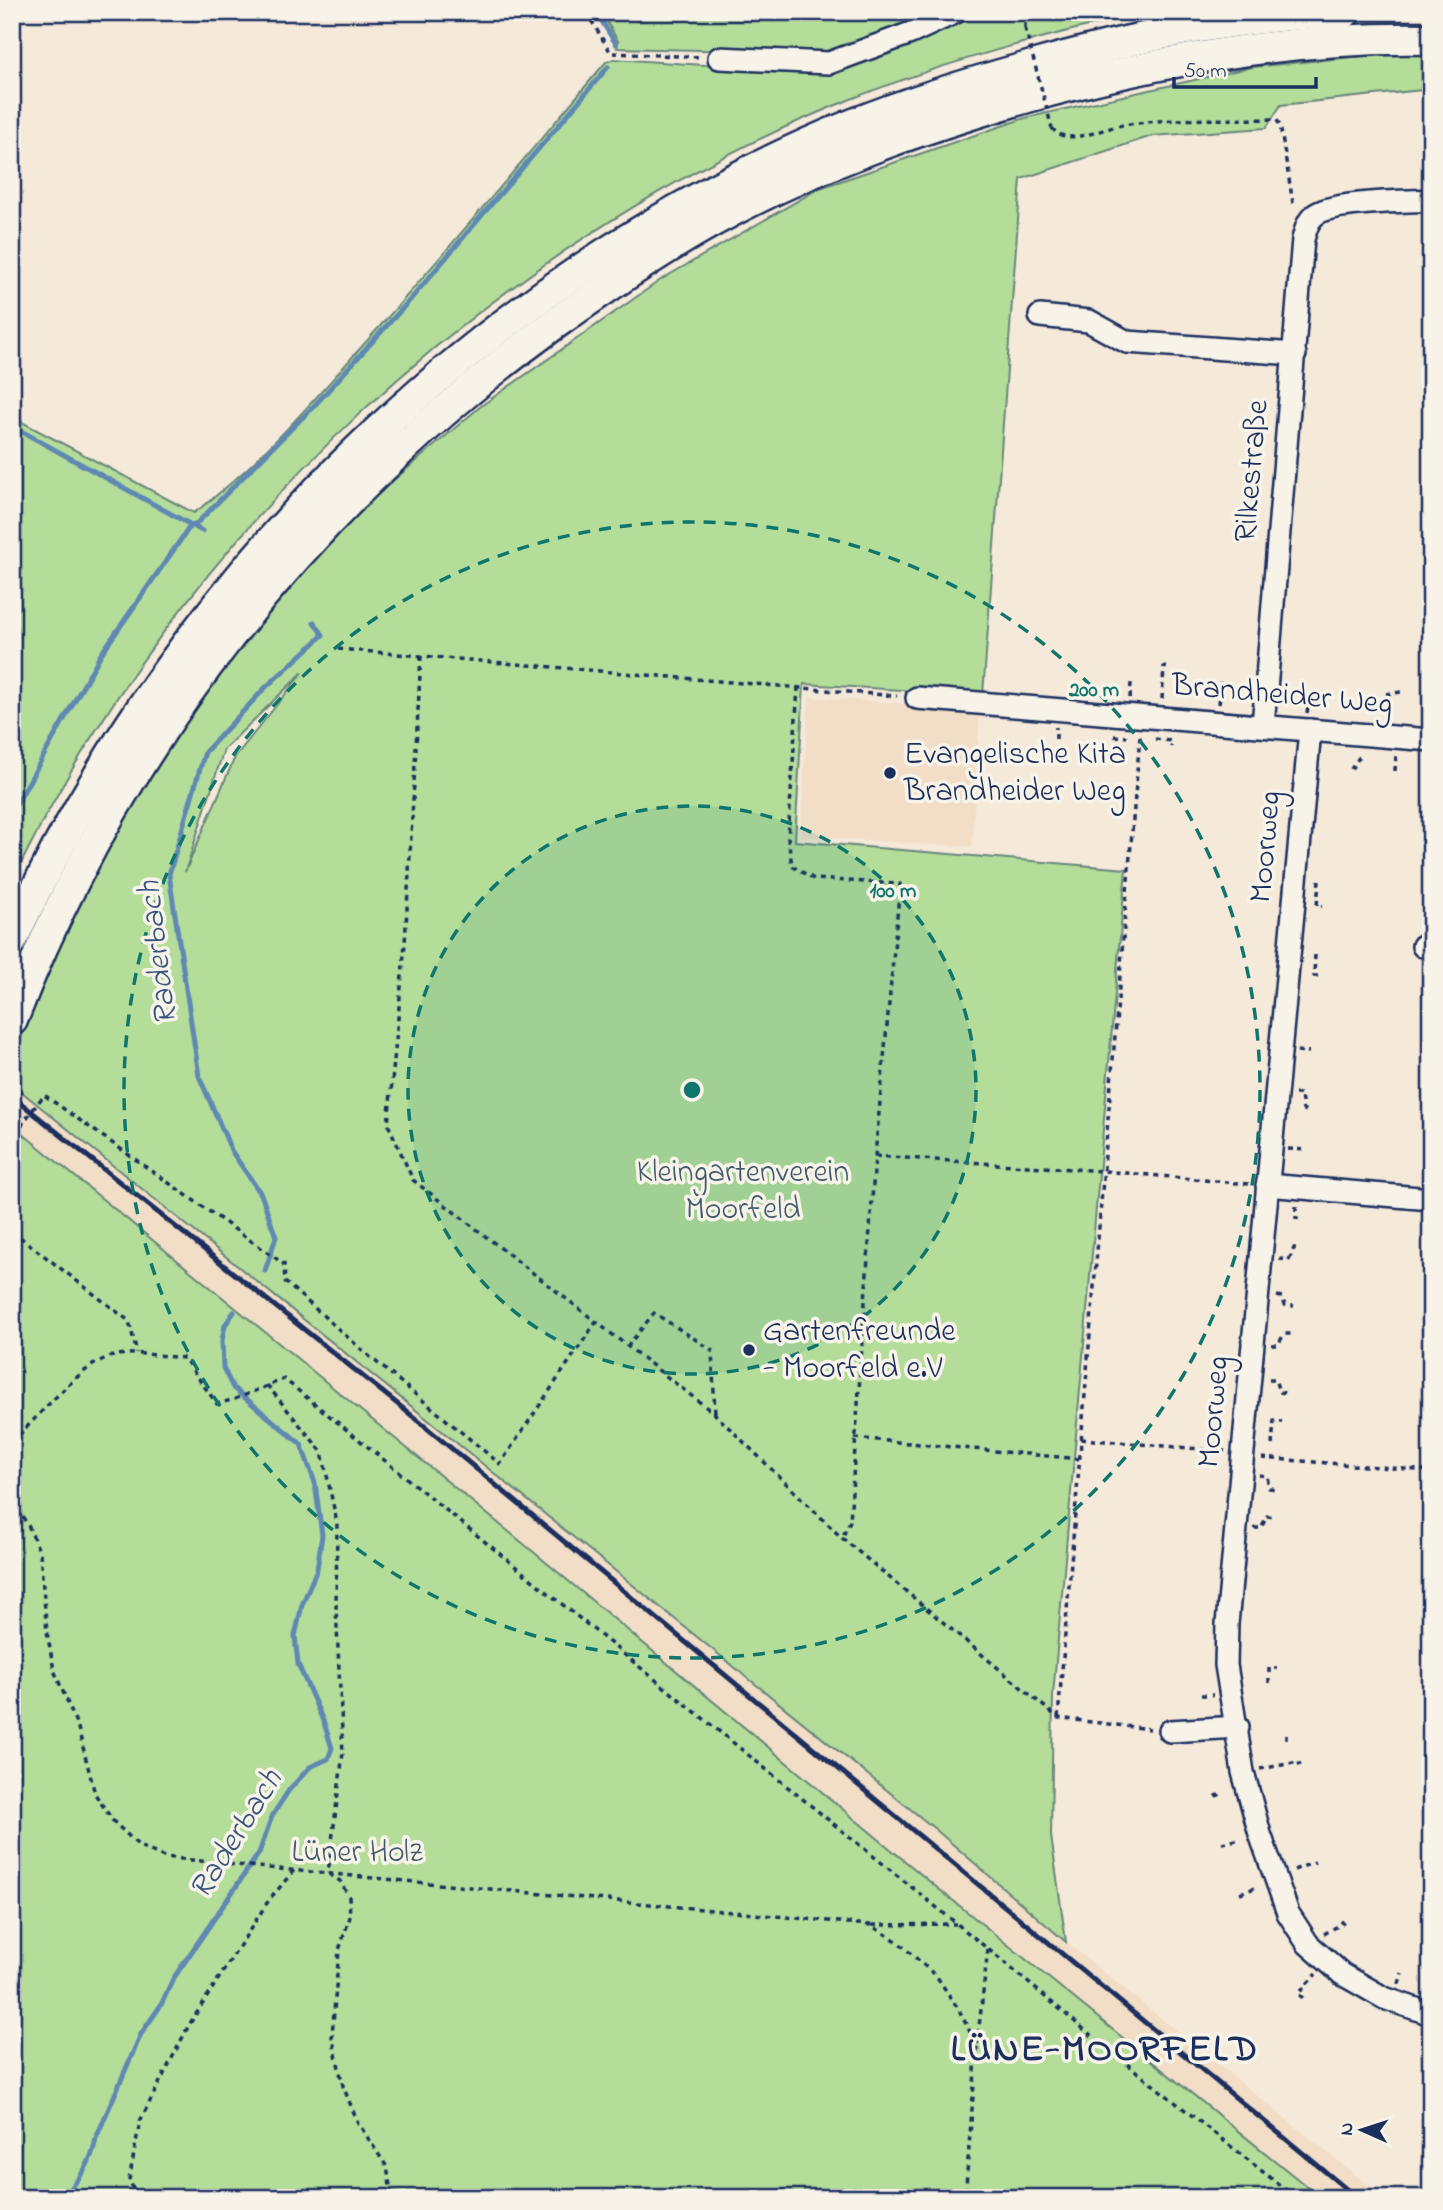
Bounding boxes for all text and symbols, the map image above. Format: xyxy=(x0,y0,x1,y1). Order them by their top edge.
scale bar xyxy=(1174,46,1315,90)
text: 50 m xyxy=(1184,57,1227,87)
street label: Rilkestraße xyxy=(1223,397,1283,544)
street label: Brandheider Weg xyxy=(1169,663,1394,729)
text: 200 m xyxy=(1068,676,1119,706)
place label: Evangelische Kita Brandheider Weg xyxy=(903,732,1126,816)
marker: Evangelische Kita Brandheider Weg xyxy=(882,765,898,781)
street label: Moorweg xyxy=(1239,789,1295,905)
water label: Raderbach xyxy=(126,877,192,1028)
text: 100 m xyxy=(870,877,916,907)
centre of rings xyxy=(680,1078,704,1102)
park label: Kleingartenverein Moorfeld xyxy=(637,1150,849,1234)
place label: Gartenfreunde - Moorfeld e.V xyxy=(763,1309,956,1393)
marker: Gartenfreunde - Moorfeld e.V xyxy=(741,1342,757,1358)
street label: Moorweg xyxy=(1187,1354,1243,1470)
water label: Raderbach xyxy=(178,1760,297,1909)
park label: Lüner Holz xyxy=(291,1830,423,1877)
district label: LÜNE-MOORFELD xyxy=(951,2023,1259,2079)
north arrow xyxy=(1328,2094,1398,2164)
text: N xyxy=(1334,2122,1361,2136)

